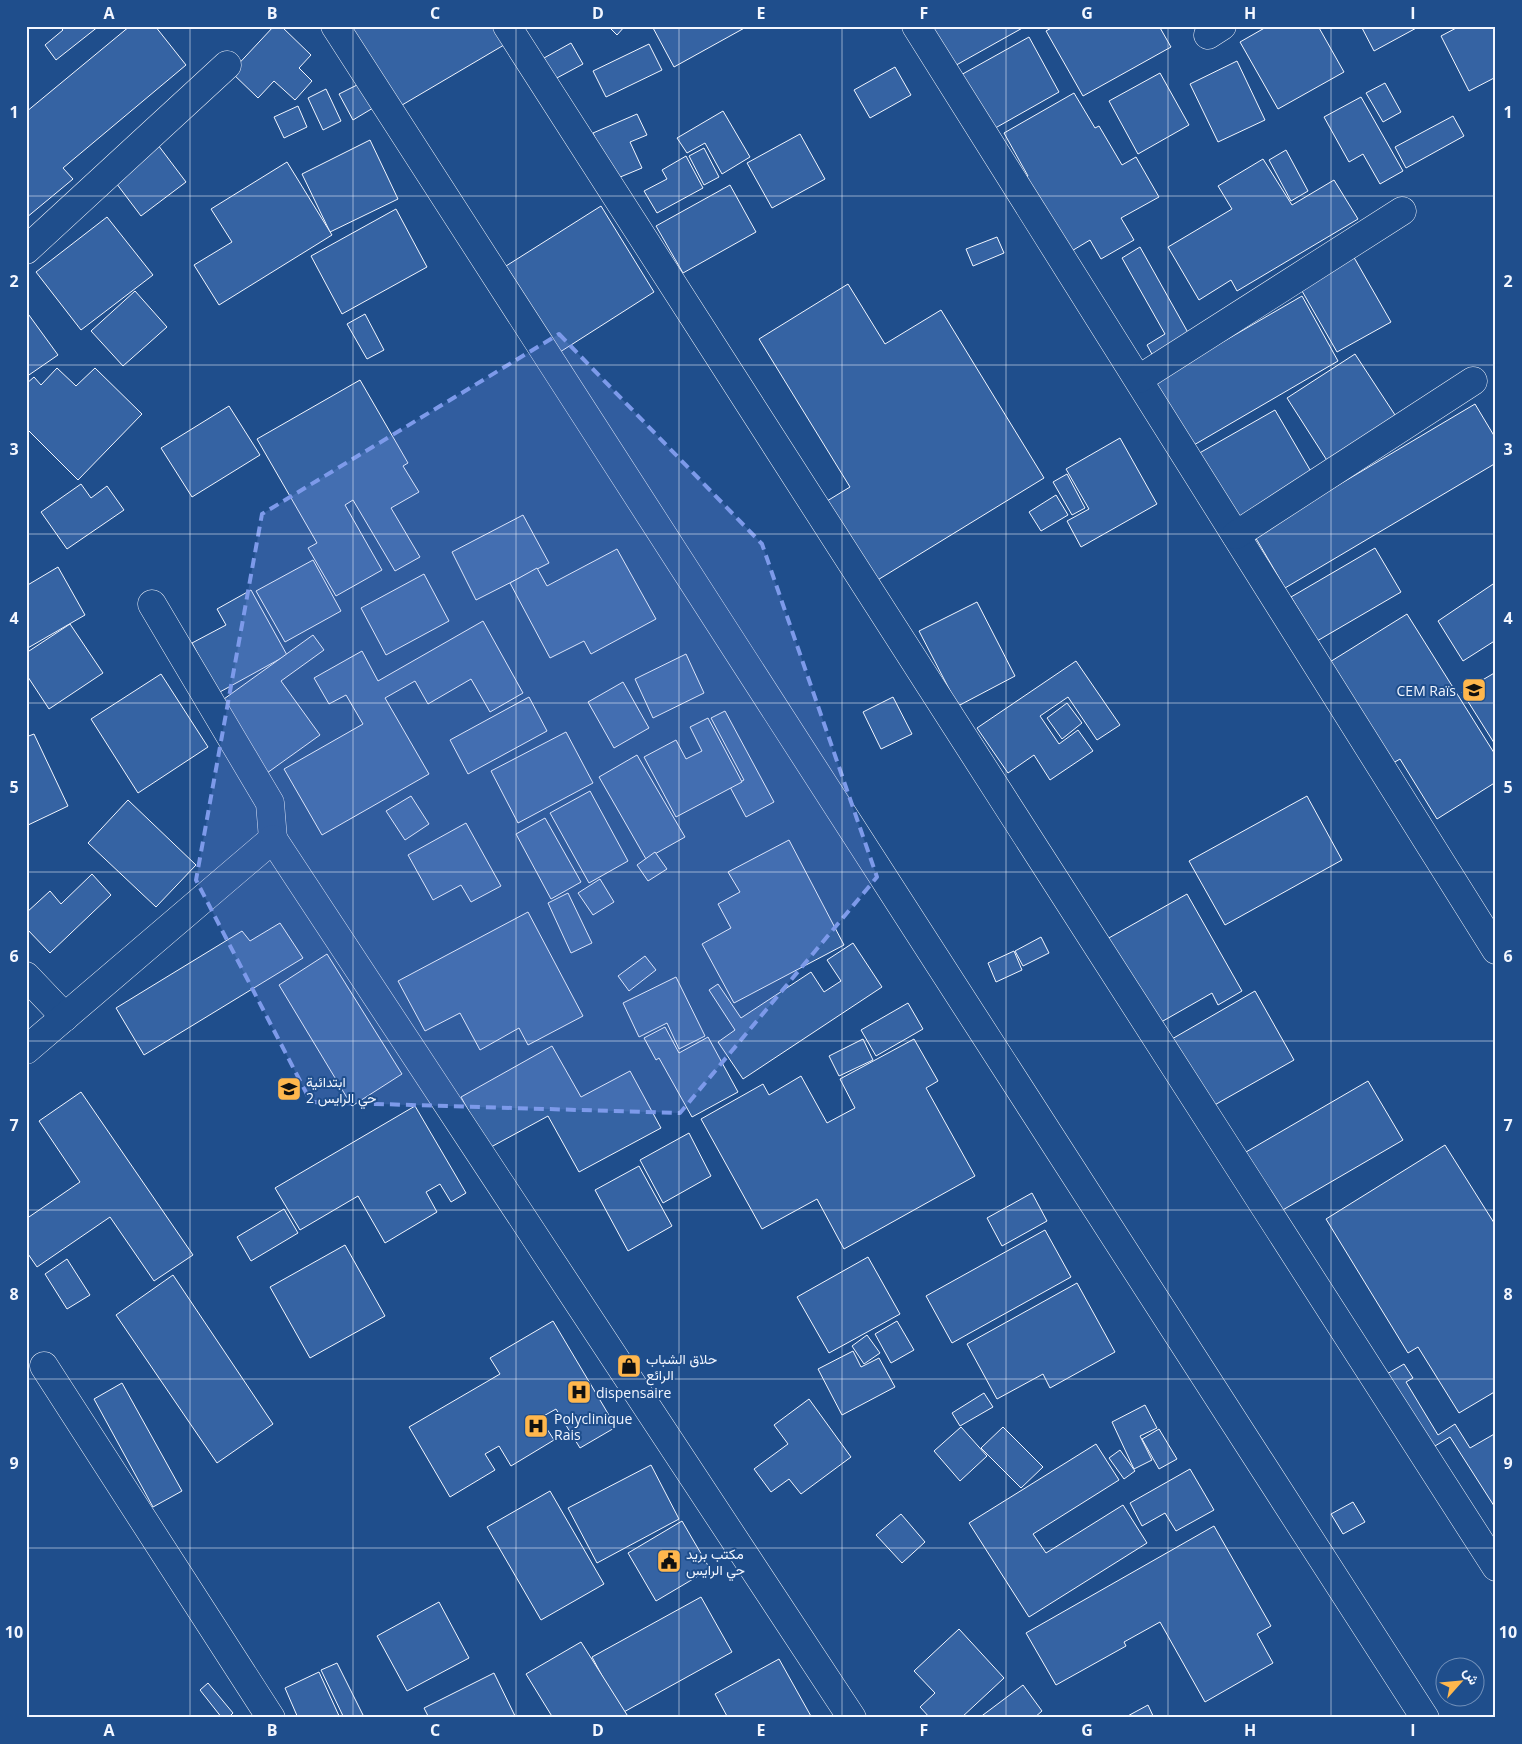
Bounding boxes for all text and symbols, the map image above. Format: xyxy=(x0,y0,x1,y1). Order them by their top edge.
text: A xyxy=(103,2,115,24)
text: B xyxy=(267,2,277,24)
text: C xyxy=(430,2,440,24)
text: D xyxy=(592,2,604,24)
text: E xyxy=(757,2,766,24)
text: F xyxy=(920,2,928,24)
text: G xyxy=(1081,2,1093,24)
text: H xyxy=(1244,2,1256,24)
text: I xyxy=(1410,2,1416,24)
text: 1 xyxy=(9,101,19,123)
text: 1 xyxy=(1503,101,1513,123)
text: 2 xyxy=(9,270,19,292)
text: 2 xyxy=(1503,270,1513,292)
text: 3 xyxy=(9,438,19,460)
text: 3 xyxy=(1503,438,1513,460)
text: 4 xyxy=(9,607,19,629)
text: 4 xyxy=(1503,607,1513,629)
school or university icon: CEM Raïs xyxy=(1461,677,1487,703)
place label: CEM Raïs xyxy=(1397,681,1456,700)
text: 5 xyxy=(9,776,19,798)
text: 5 xyxy=(1503,776,1513,798)
text: 6 xyxy=(9,945,19,967)
text: 6 xyxy=(1503,945,1513,967)
place label: ابتدائية حي الرايس 2 xyxy=(306,1072,376,1110)
school or university icon: ابتدائية حي الرايس 2 xyxy=(276,1076,302,1102)
text: 7 xyxy=(9,1114,19,1136)
text: 7 xyxy=(1503,1114,1513,1136)
text: 8 xyxy=(9,1283,19,1305)
text: 8 xyxy=(1503,1283,1513,1305)
place label: حلاق الشباب الرائع xyxy=(646,1349,717,1386)
shop icon: حلاق الشباب الرائع xyxy=(616,1353,642,1379)
hospital icon: dispensaire xyxy=(566,1379,592,1405)
place label: dispensaire xyxy=(596,1383,671,1402)
place label: Polyclinique Rais xyxy=(554,1409,632,1444)
hospital icon: Polyclinique Rais xyxy=(523,1413,549,1439)
text: 9 xyxy=(9,1452,19,1474)
text: 9 xyxy=(1503,1452,1513,1474)
place label: مكتب بريد حي الرايس xyxy=(686,1544,745,1582)
public building icon: مكتب بريد حي الرايس xyxy=(656,1548,682,1574)
text: 10 xyxy=(5,1621,23,1643)
text: 10 xyxy=(1499,1621,1517,1643)
north arrow xyxy=(1434,1656,1484,1706)
text: ش xyxy=(1460,1664,1484,1688)
text: A xyxy=(103,1719,115,1741)
text: B xyxy=(267,1719,277,1741)
text: C xyxy=(430,1719,440,1741)
text: D xyxy=(592,1719,604,1741)
text: E xyxy=(757,1719,766,1741)
text: F xyxy=(920,1719,928,1741)
text: G xyxy=(1081,1719,1093,1741)
text: H xyxy=(1244,1719,1256,1741)
text: I xyxy=(1410,1719,1416,1741)

